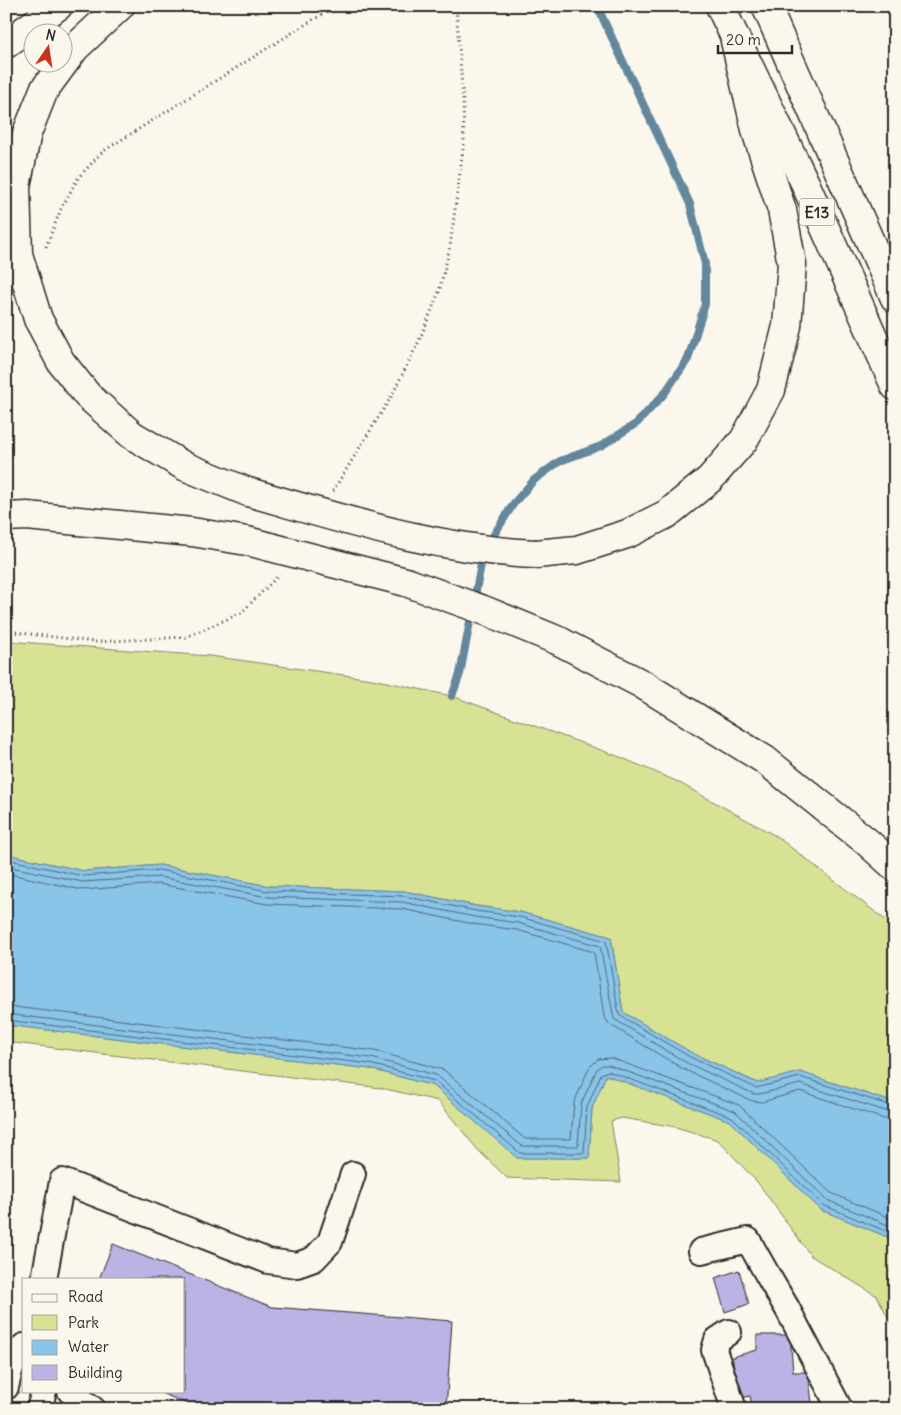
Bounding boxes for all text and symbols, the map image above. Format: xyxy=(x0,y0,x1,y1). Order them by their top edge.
north arrow xyxy=(22,22,72,72)
scale bar xyxy=(718,22,792,54)
text: N xyxy=(44,25,58,45)
text: 20 m xyxy=(726,30,761,49)
road number: E13 xyxy=(800,198,834,226)
legend xyxy=(22,1278,185,1392)
text: Road xyxy=(68,1287,103,1306)
text: Park xyxy=(68,1313,99,1332)
text: Water xyxy=(68,1337,109,1356)
text: Building xyxy=(68,1363,123,1382)

